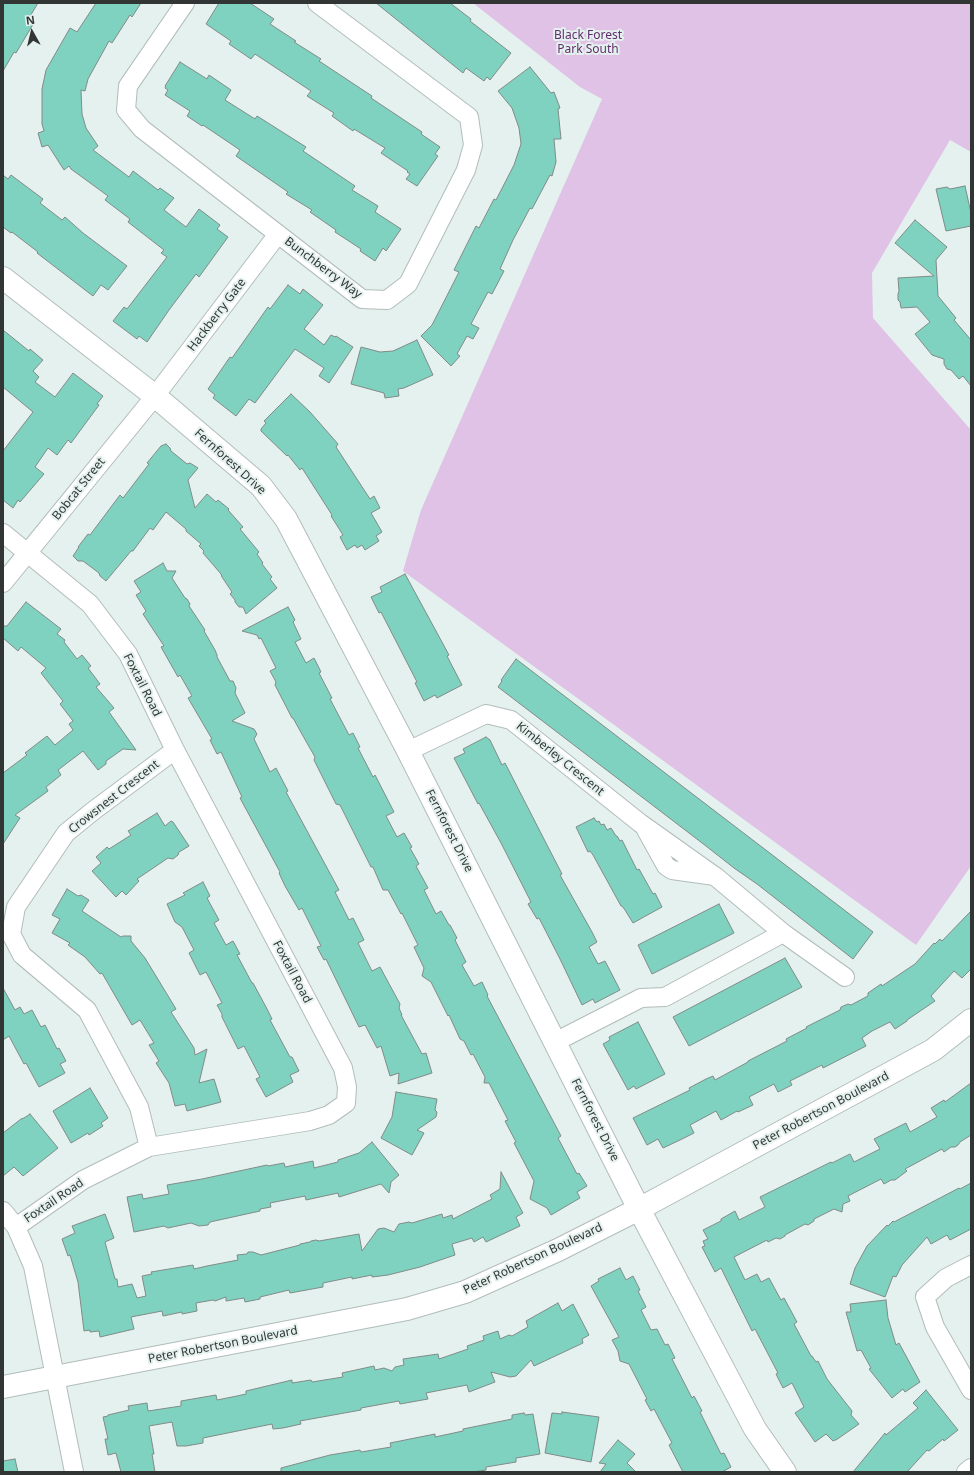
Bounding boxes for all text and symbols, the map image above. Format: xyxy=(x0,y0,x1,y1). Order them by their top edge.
north arrow xyxy=(12,12,52,52)
text: N xyxy=(25,12,36,28)
park label: Black Forest Park South xyxy=(554,29,622,57)
street label: Bunchberry Way xyxy=(282,234,364,302)
street label: Hackberry Gate xyxy=(185,276,249,354)
street label: Fernforest Drive xyxy=(191,426,269,498)
street label: Bobcat Street xyxy=(50,455,108,523)
street label: Foxtail Road xyxy=(120,651,164,719)
street label: Kimberley Crescent xyxy=(513,719,607,799)
street label: Crowsnest Crescent xyxy=(66,757,162,837)
street label: Fernforest Drive xyxy=(422,787,476,875)
street label: Foxtail Road xyxy=(269,938,315,1006)
street label: Peter Robertson Boulevard xyxy=(751,1069,891,1153)
street label: Fernforest Drive xyxy=(568,1076,622,1164)
street label: Foxtail Road xyxy=(21,1176,87,1226)
street label: Peter Robertson Boulevard xyxy=(461,1220,605,1298)
street label: Peter Robertson Boulevard xyxy=(147,1323,299,1367)

